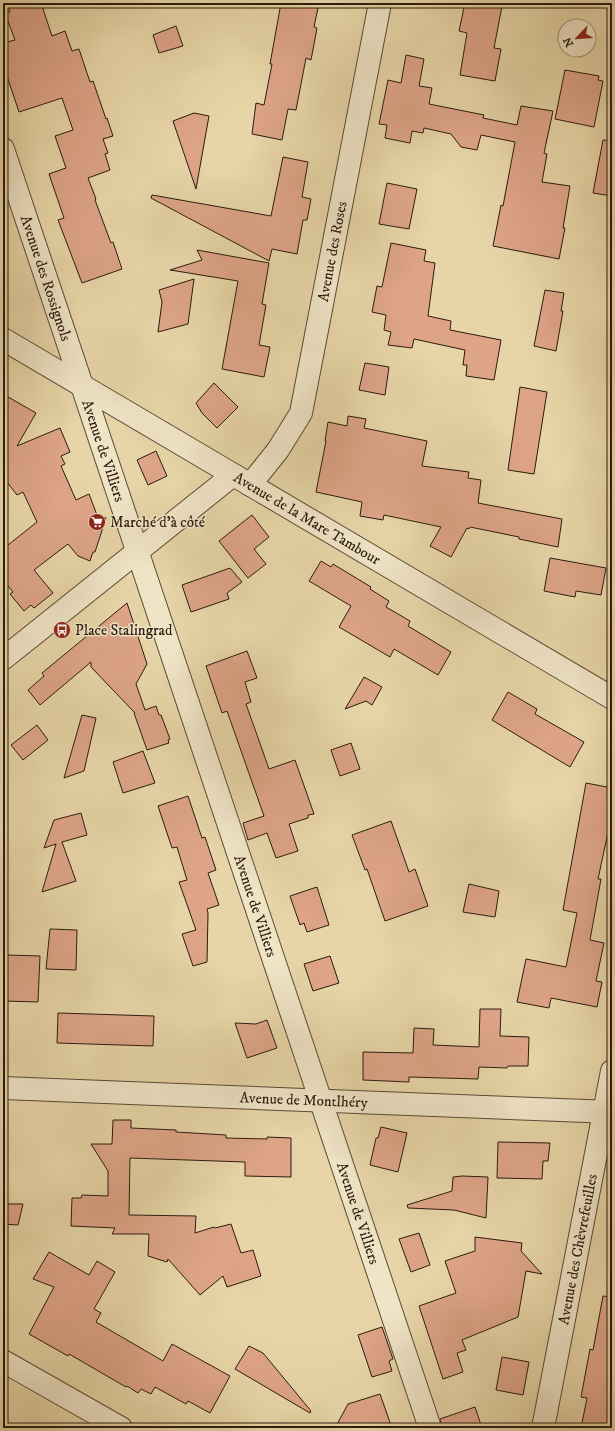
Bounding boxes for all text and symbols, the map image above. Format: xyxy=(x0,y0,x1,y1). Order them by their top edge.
north arrow xyxy=(557,18,597,58)
text: N xyxy=(561,35,577,49)
street label: Avenue des Roses xyxy=(313,200,351,303)
street label: Avenue des Rossignols xyxy=(16,213,76,343)
street label: Avenue de Villiers xyxy=(78,397,130,504)
street label: Avenue de la Mare Tambour xyxy=(230,468,384,569)
supermarket icon: Marché d'à côté xyxy=(87,512,107,532)
place label: Marché d'à côté xyxy=(110,513,206,532)
bus stop icon: Place Stalingrad xyxy=(52,620,72,640)
place label: Place Stalingrad xyxy=(75,621,173,640)
street label: Avenue de Villiers xyxy=(230,852,282,959)
street label: Avenue de Montlhéry xyxy=(239,1088,369,1112)
street label: Avenue de Villiers xyxy=(332,1160,384,1267)
street label: Avenue des Chèvrefeuilles xyxy=(554,1172,601,1326)

